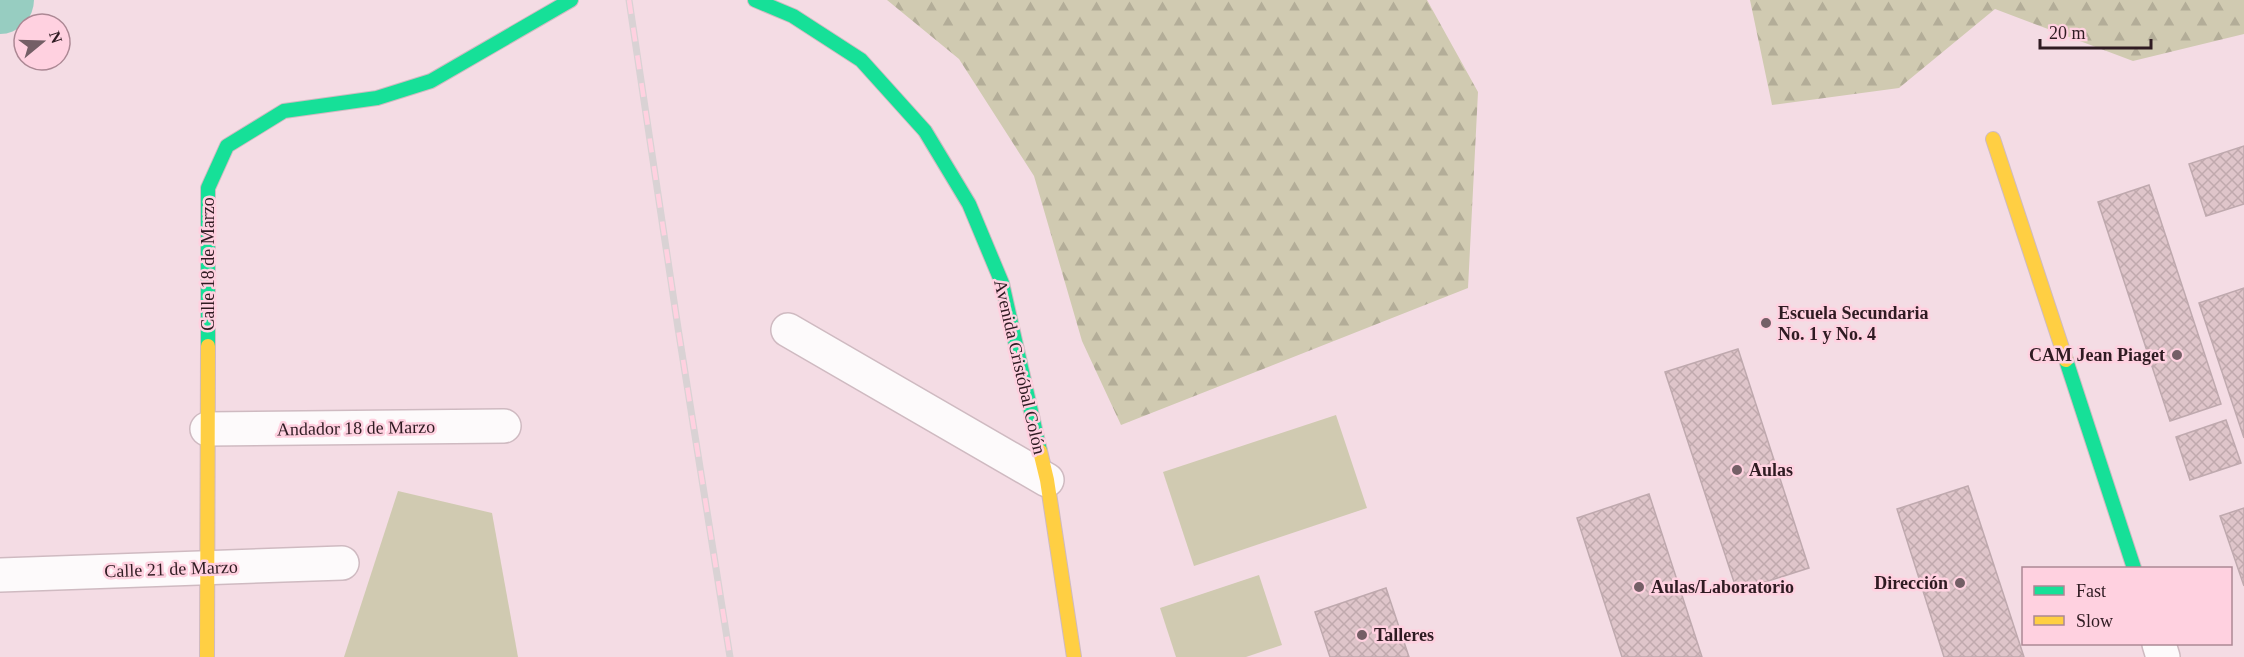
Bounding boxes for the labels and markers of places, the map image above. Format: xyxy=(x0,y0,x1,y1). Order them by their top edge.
place label: Escuela Secundaria No. 1 y No. 4 xyxy=(1778,303,1929,344)
marker: Escuela Secundaria No. 1 y No. 4 xyxy=(1759,316,1773,330)
place label: CAM Jean Piaget xyxy=(2029,345,2165,365)
marker: CAM Jean Piaget xyxy=(2170,348,2184,362)
place label: Aulas xyxy=(1749,460,1793,480)
marker: Aulas xyxy=(1730,463,1744,477)
place label: Dirección xyxy=(1874,573,1948,593)
marker: Dirección xyxy=(1953,576,1967,590)
place label: Aulas/Laboratorio xyxy=(1651,577,1794,597)
marker: Aulas/Laboratorio xyxy=(1632,580,1646,594)
place label: Talleres xyxy=(1374,625,1434,645)
marker: Talleres xyxy=(1355,628,1369,642)

